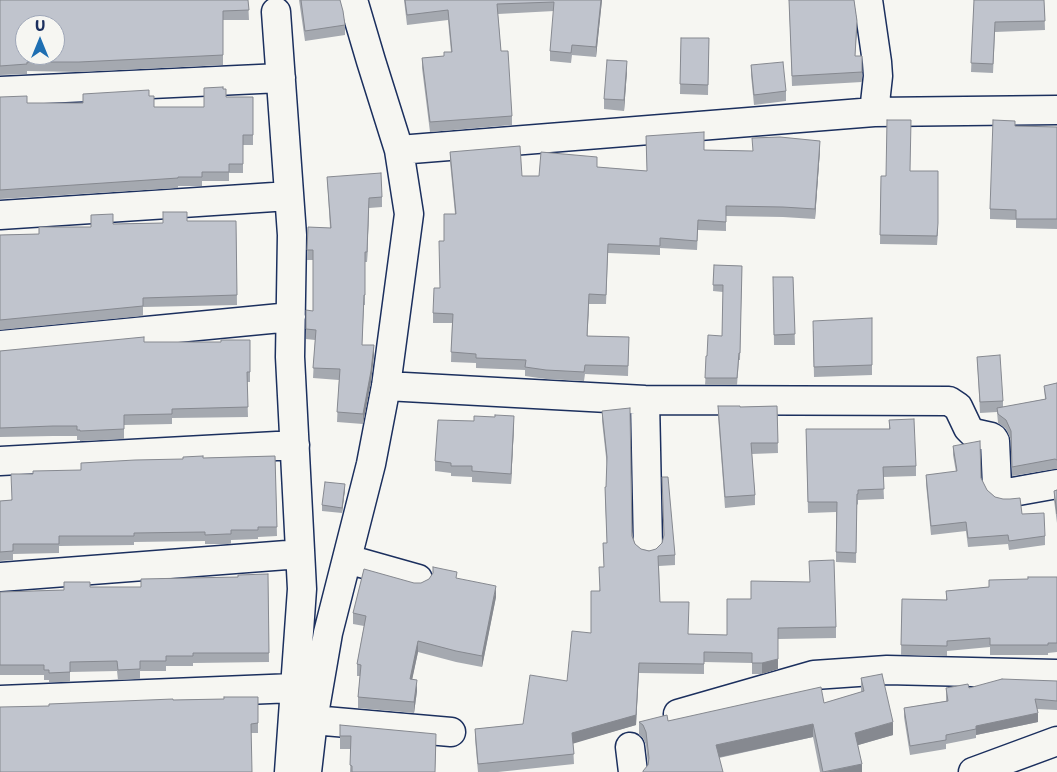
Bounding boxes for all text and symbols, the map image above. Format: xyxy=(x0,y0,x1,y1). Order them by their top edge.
north arrow xyxy=(15,15,65,65)
text: U xyxy=(35,15,45,36)

